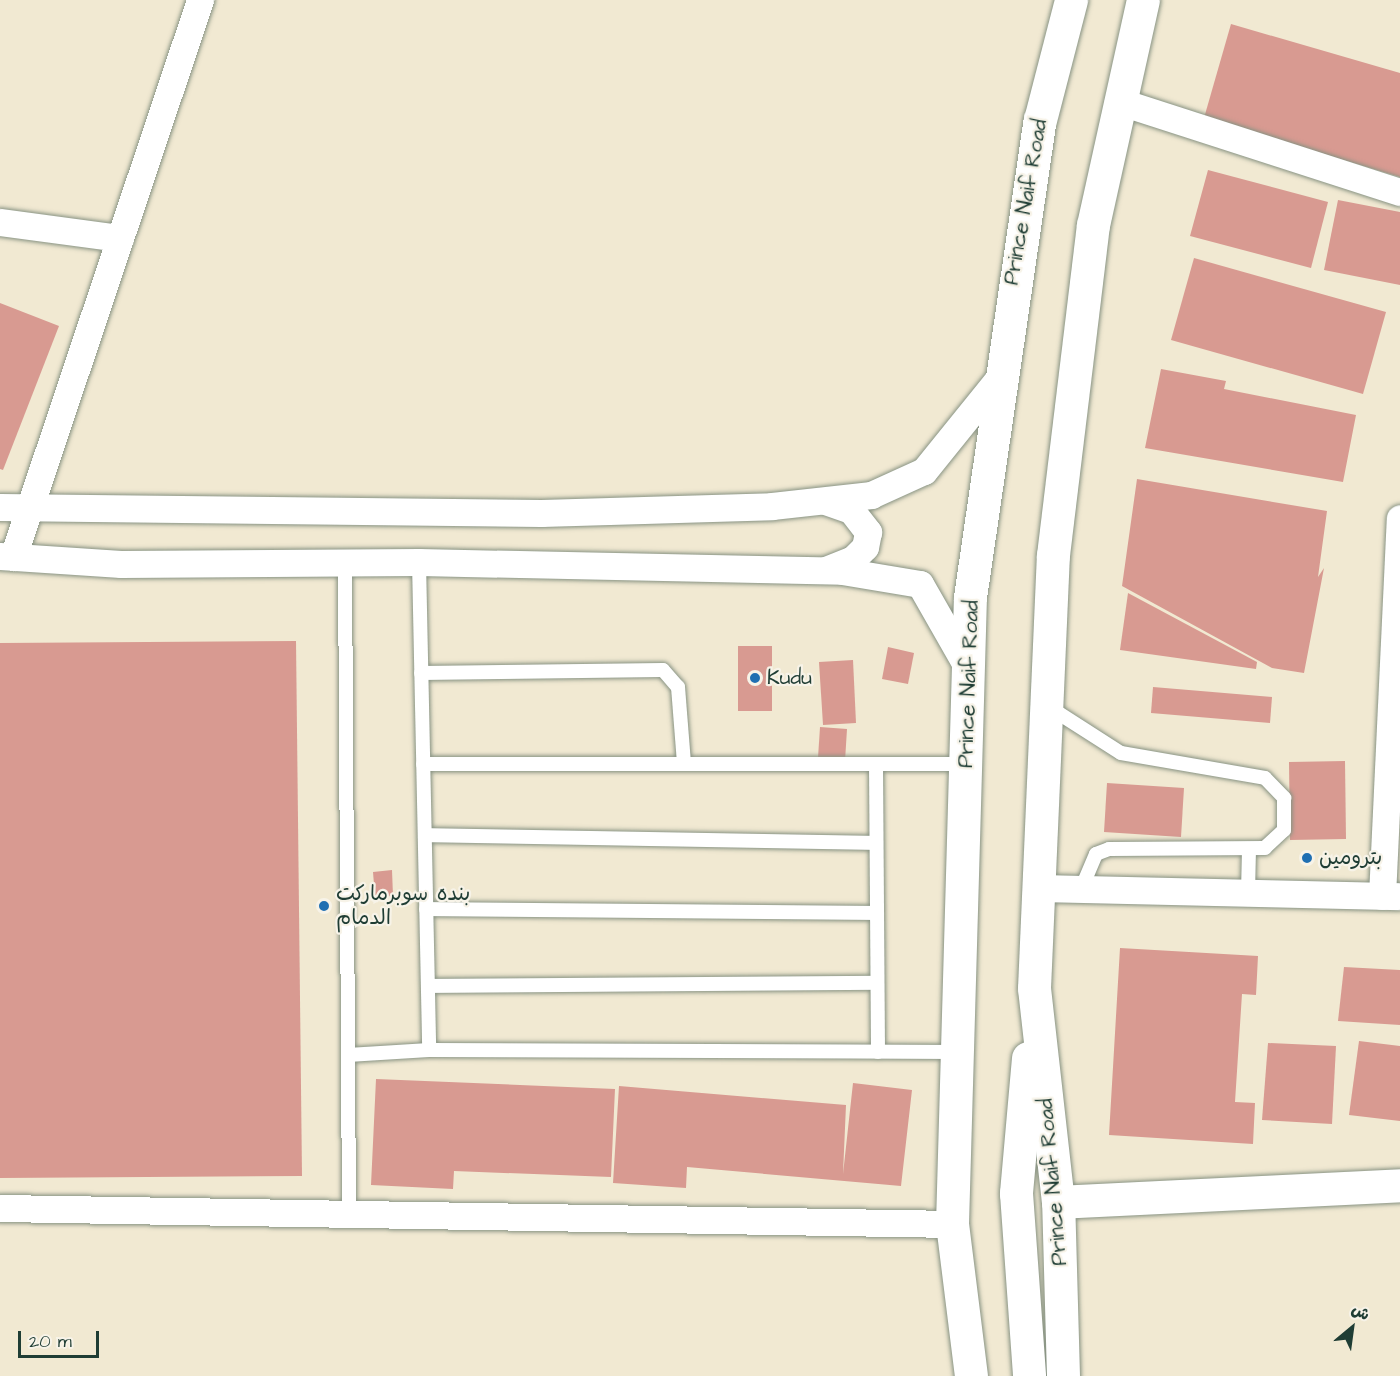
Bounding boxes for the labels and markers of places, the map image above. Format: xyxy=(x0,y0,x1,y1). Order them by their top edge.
place label: Kudu xyxy=(767,665,812,691)
marker: Kudu xyxy=(748,671,762,685)
place label: بترومين xyxy=(1319,845,1382,871)
marker: بترومين xyxy=(1300,851,1314,865)
place label: بنده سوبرماركت الدمام xyxy=(336,881,470,931)
marker: بنده سوبرماركت الدمام xyxy=(317,899,331,913)

